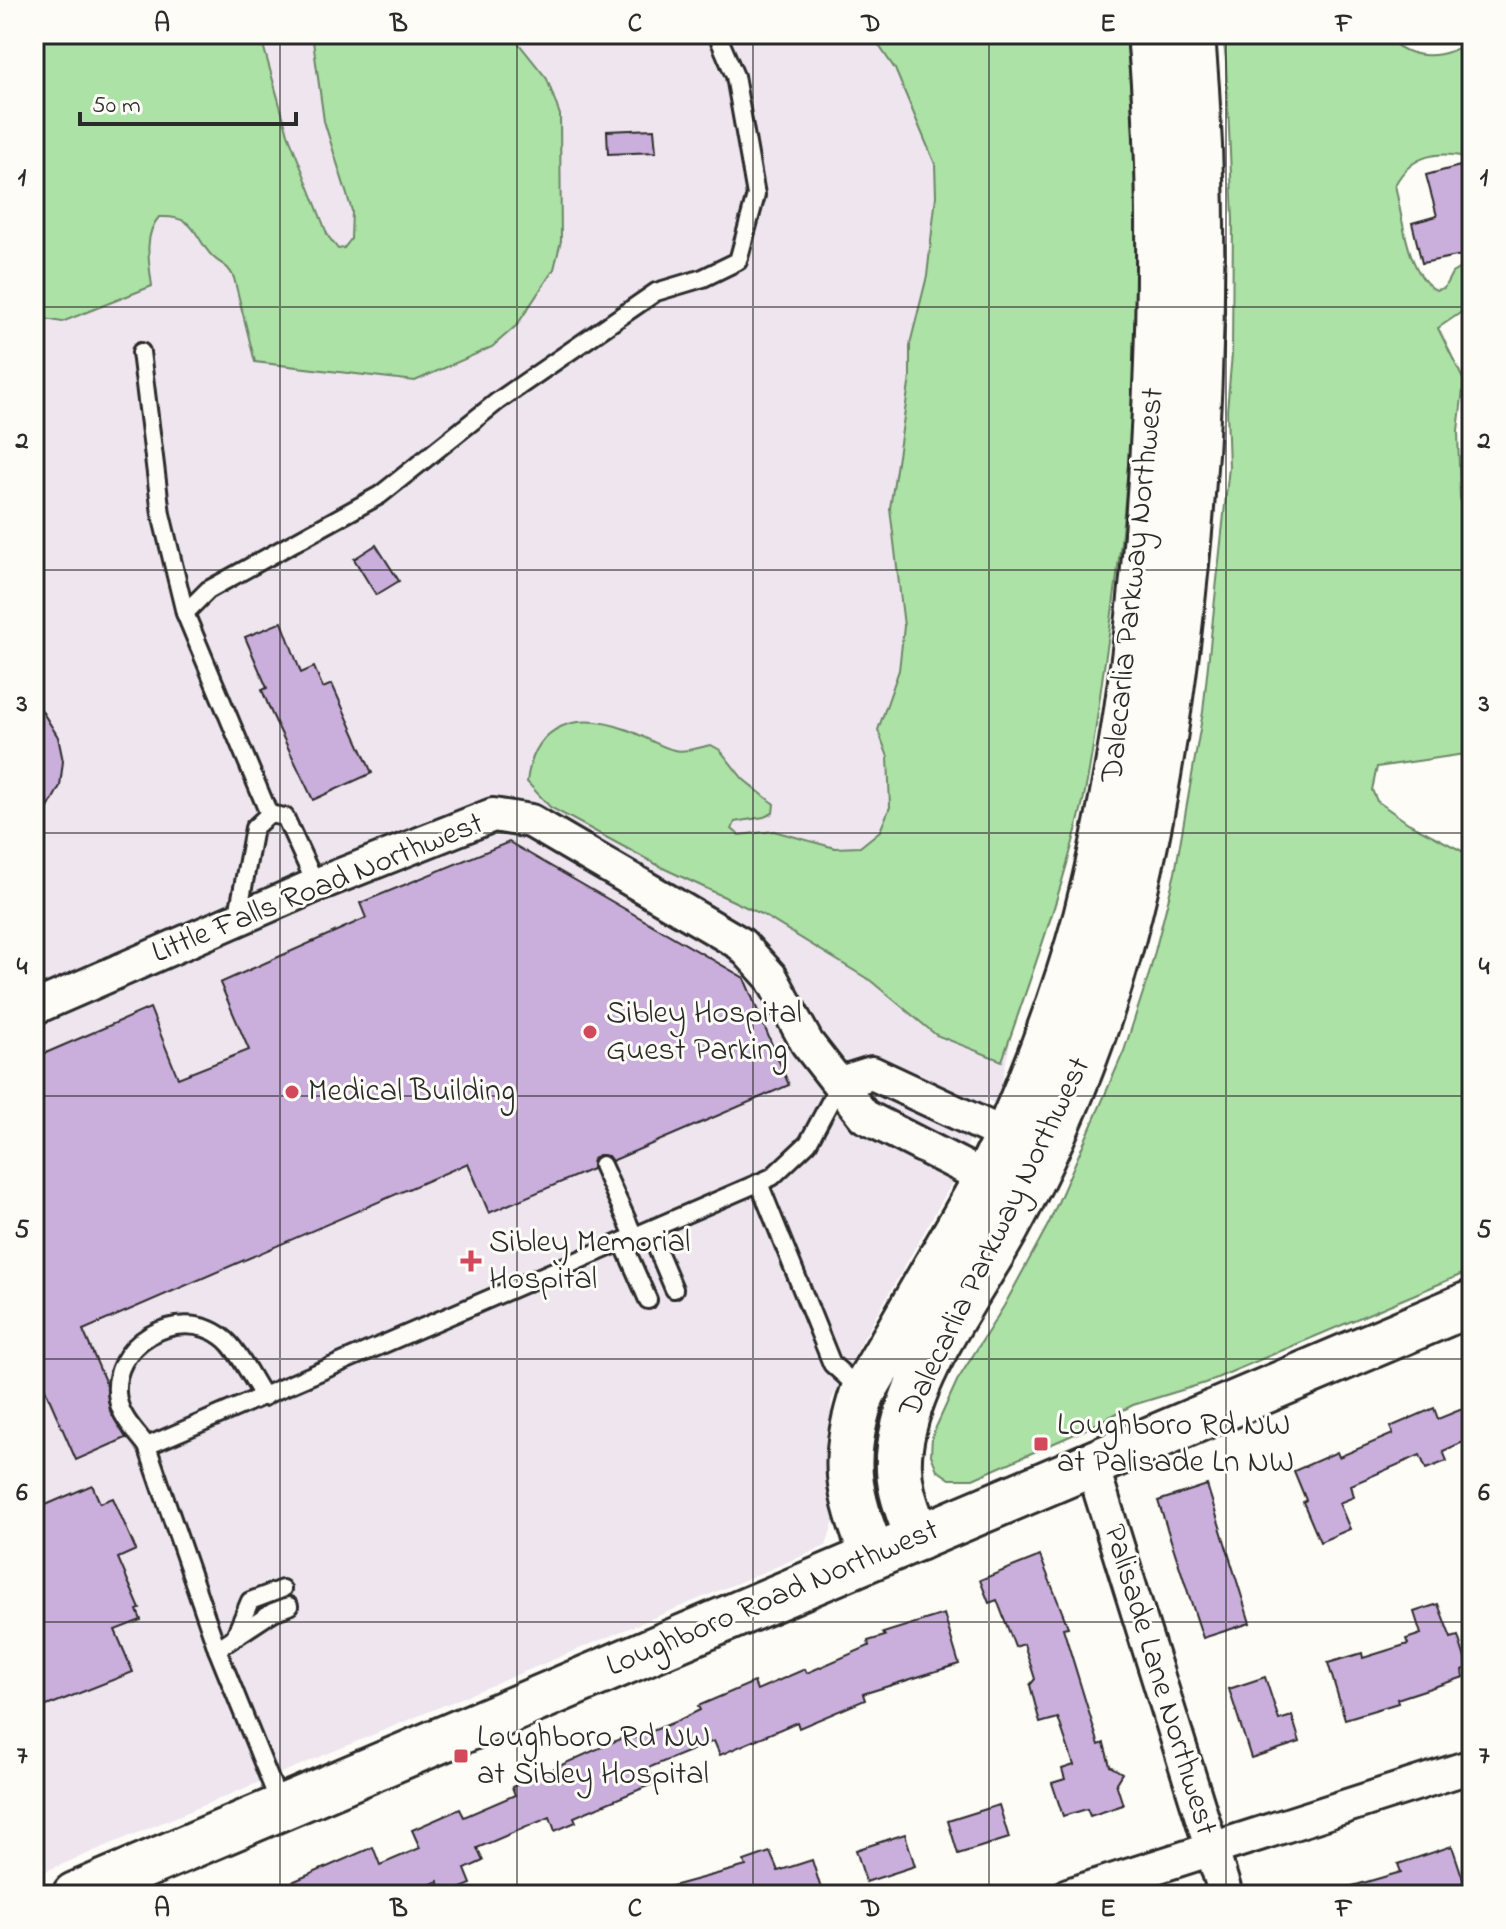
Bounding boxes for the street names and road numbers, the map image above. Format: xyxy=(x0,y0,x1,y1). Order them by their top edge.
street label: Dalecarlia Parkway Northwest xyxy=(1090,385,1178,786)
street label: Little Falls Road Northwest xyxy=(145,801,491,977)
street label: Dalecarlia Parkway Northwest xyxy=(887,1049,1104,1427)
street label: Loughboro Road Northwest xyxy=(599,1507,947,1690)
street label: Palisade Lane Northwest xyxy=(1089,1519,1229,1841)

